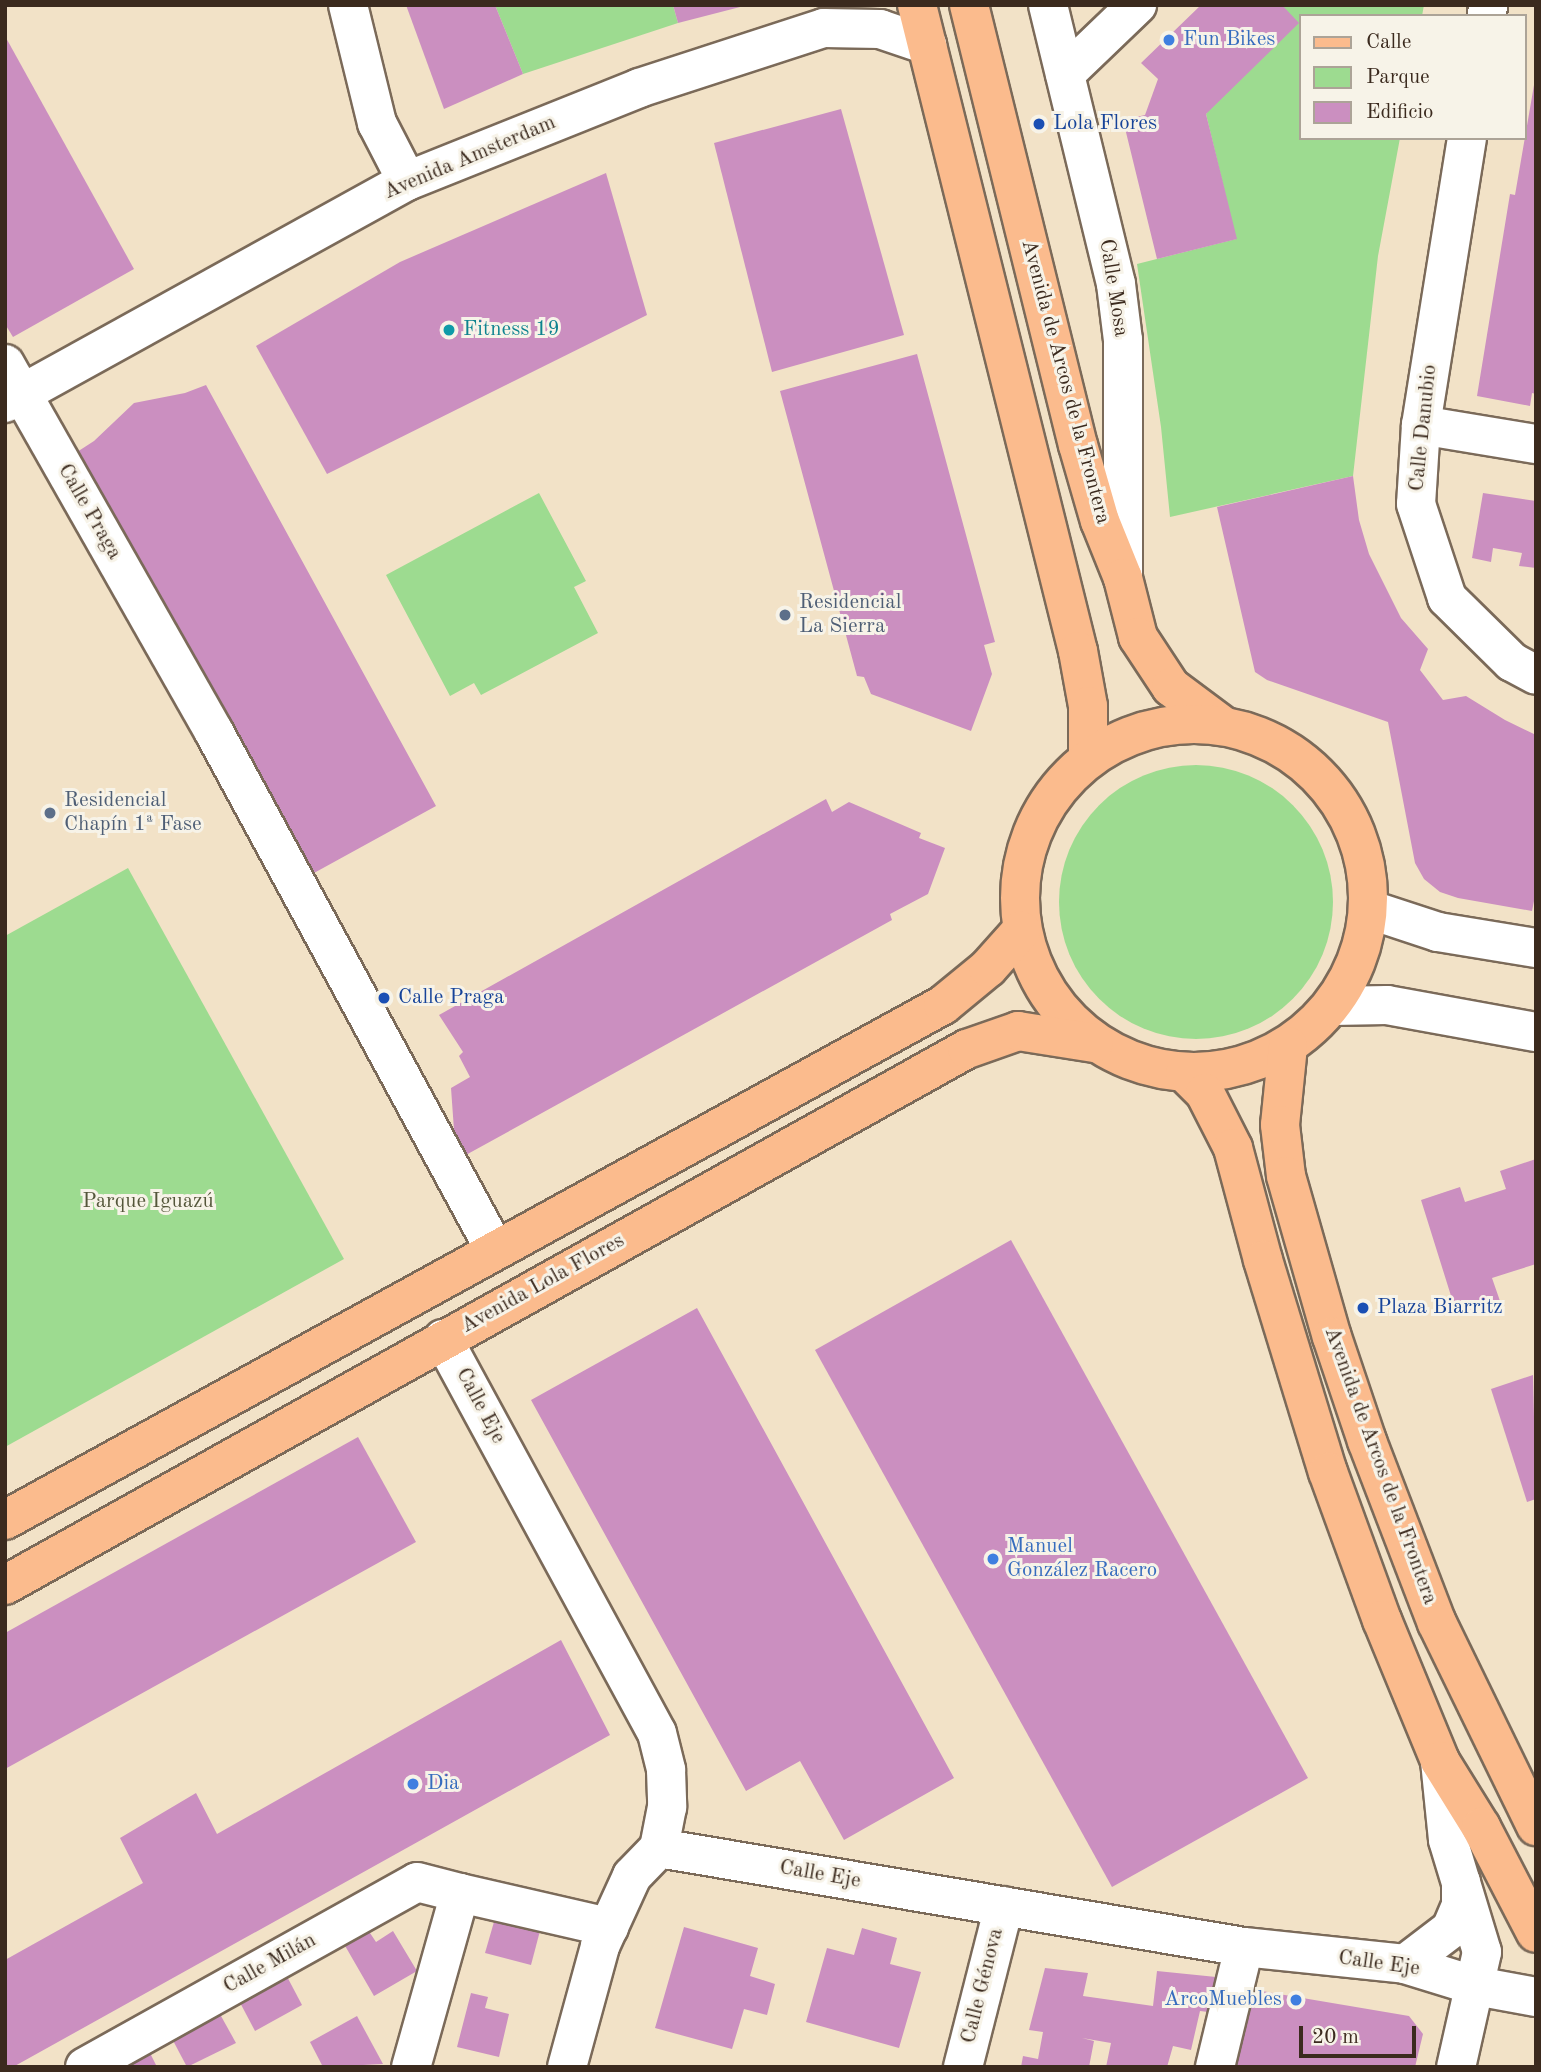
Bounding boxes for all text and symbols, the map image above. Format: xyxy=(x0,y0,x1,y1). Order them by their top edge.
legend xyxy=(1300,14,1527,140)
place label: Fun Bikes xyxy=(1183,27,1275,53)
marker: Fun Bikes xyxy=(1161,32,1177,48)
text: Calle xyxy=(1366,32,1411,53)
text: Parque xyxy=(1366,67,1430,88)
text: Edificio xyxy=(1366,102,1434,123)
street label: Avenida Amsterdam xyxy=(380,110,560,206)
place label: Lola Flores xyxy=(1053,111,1157,137)
marker: Lola Flores xyxy=(1031,116,1047,132)
street label: Avenida de Arcos de la Frontera xyxy=(1015,237,1115,527)
street label: Calle Mosa xyxy=(1093,237,1133,339)
place label: Fitness 19 xyxy=(463,317,560,343)
marker: Fitness 19 xyxy=(441,322,457,338)
street label: Calle Danubio xyxy=(1405,363,1443,493)
street label: Calle Praga xyxy=(52,460,126,564)
place label: Residencial La Sierra xyxy=(799,590,901,640)
marker: Residencial La Sierra xyxy=(777,607,793,623)
place label: Residencial Chapín 1ª Fase xyxy=(64,788,202,838)
marker: Residencial Chapín 1ª Fase xyxy=(42,805,58,821)
place label: Calle Praga xyxy=(398,985,504,1011)
marker: Calle Praga xyxy=(376,990,392,1006)
park label: Parque Iguazú xyxy=(82,1189,214,1215)
street label: Avenida Lola Flores xyxy=(457,1229,629,1339)
place label: Plaza Biarritz xyxy=(1377,1295,1503,1321)
marker: Plaza Biarritz xyxy=(1355,1300,1371,1316)
street label: Avenida de Arcos de la Frontera xyxy=(1318,1324,1442,1608)
street label: Calle Eje xyxy=(450,1364,510,1448)
place label: Manuel González Racero xyxy=(1007,1534,1157,1584)
marker: Manuel González Racero xyxy=(985,1551,1001,1567)
place label: Dia xyxy=(427,1771,459,1797)
marker: Dia xyxy=(405,1776,421,1792)
street label: Calle Eje xyxy=(777,1855,863,1895)
street label: Calle Génova xyxy=(957,1926,1009,2046)
street label: Calle Milán xyxy=(219,1928,321,2000)
street label: Calle Eje xyxy=(1337,1946,1421,1982)
place label: ArcoMuebles xyxy=(1164,1987,1282,2013)
marker: ArcoMuebles xyxy=(1288,1992,1304,2008)
scale bar xyxy=(1303,2012,1420,2056)
text: 20 m xyxy=(1312,2027,1359,2048)

